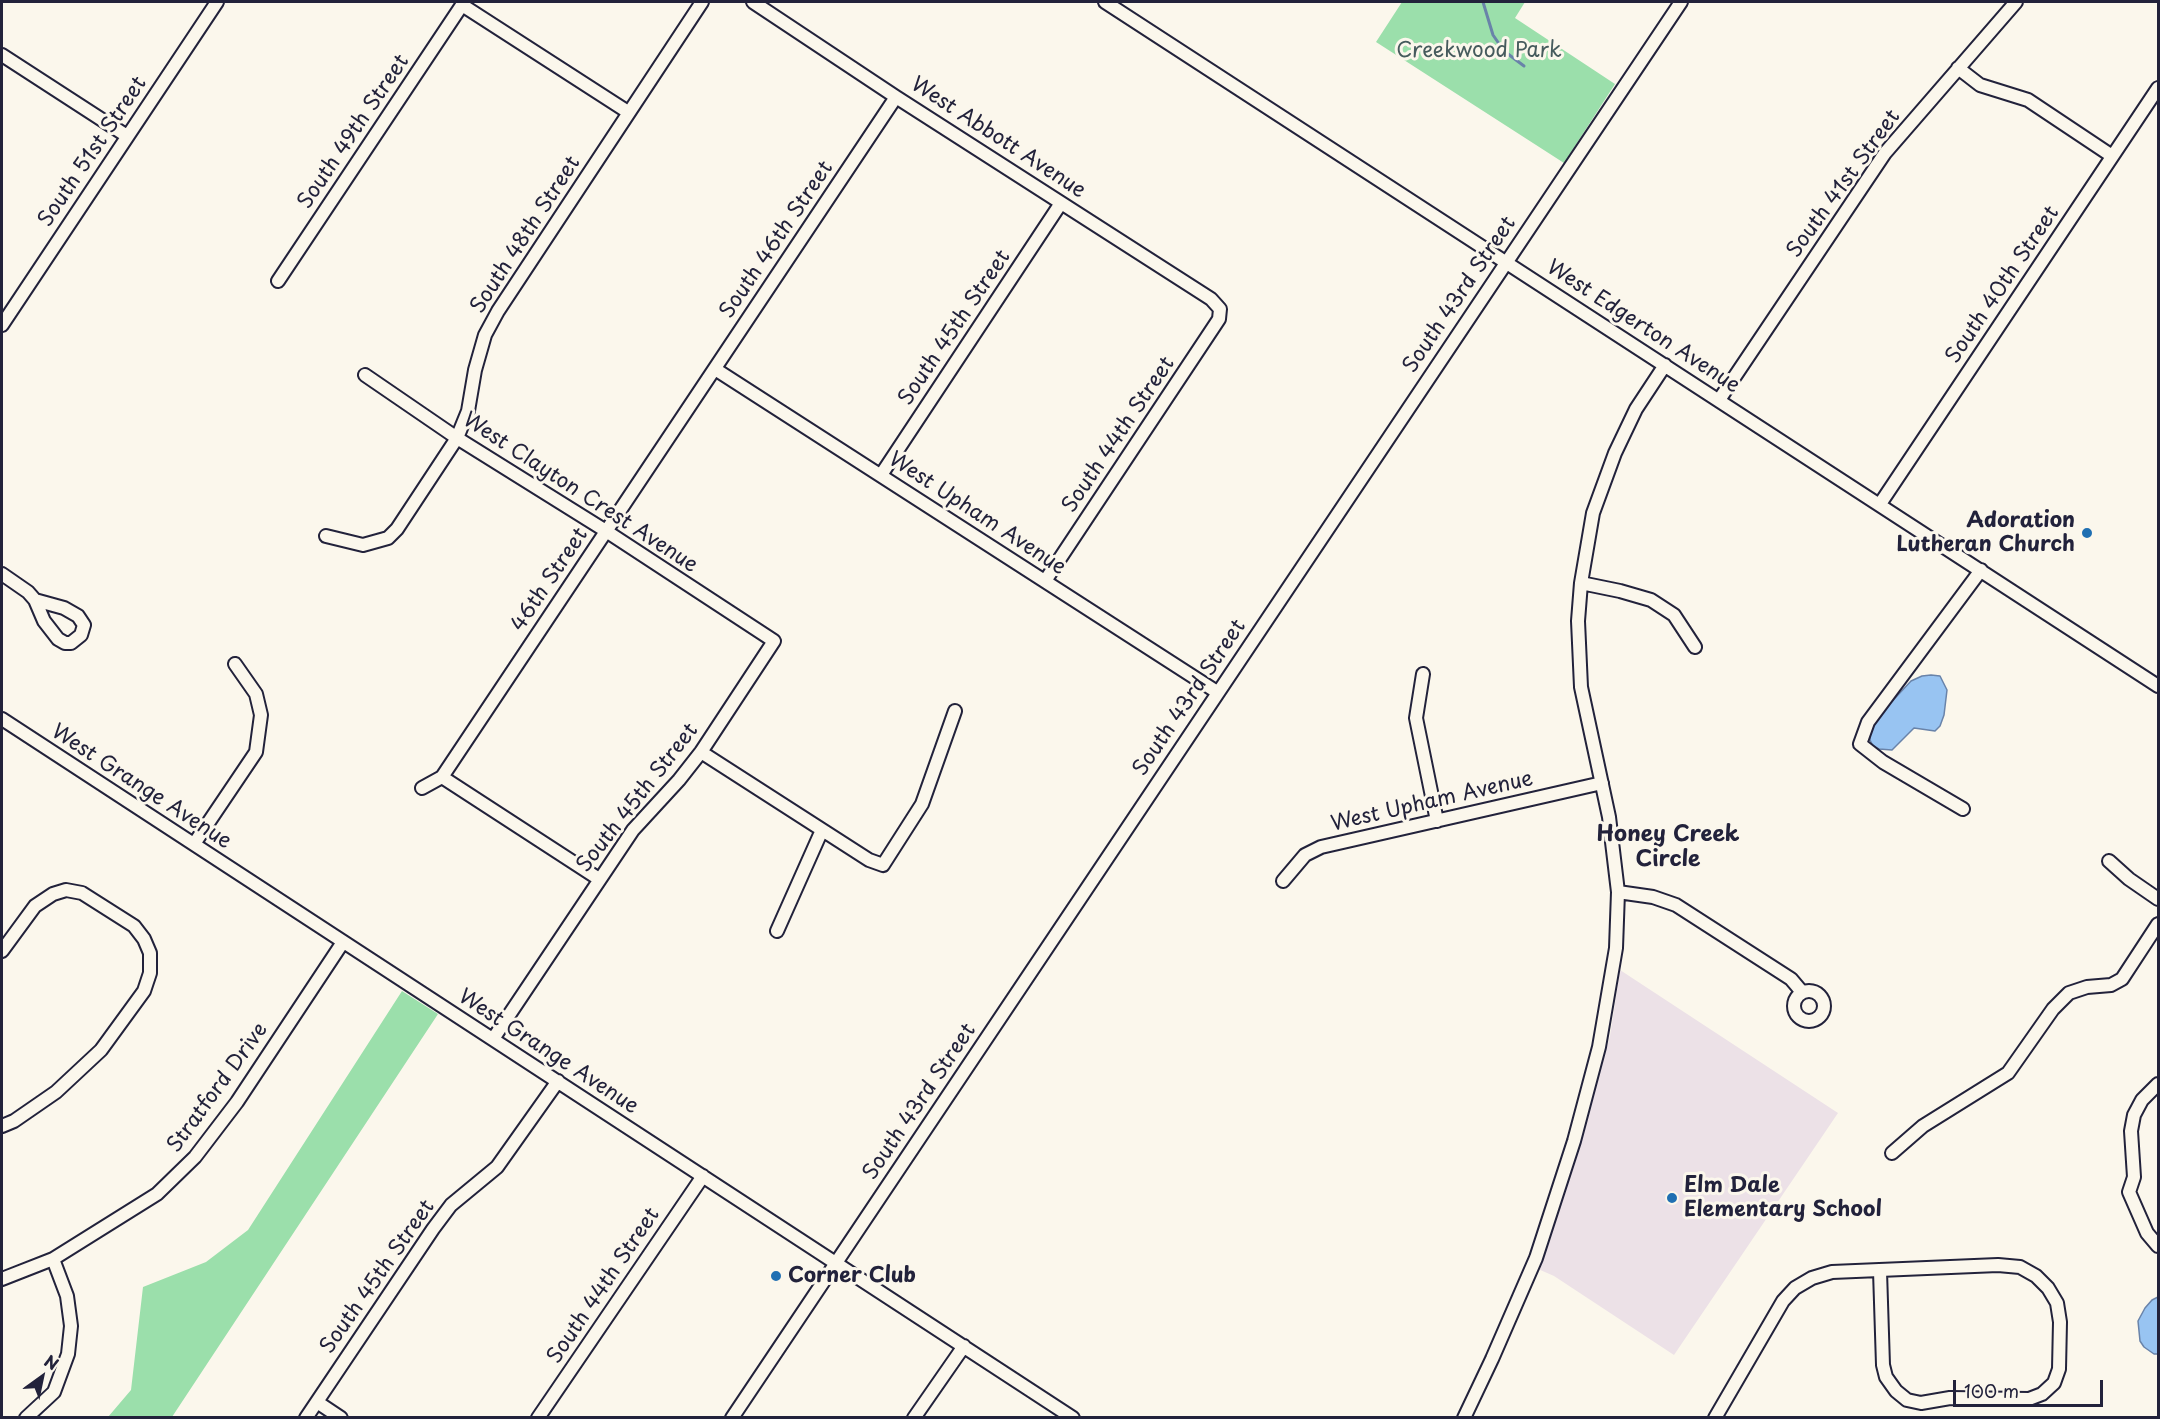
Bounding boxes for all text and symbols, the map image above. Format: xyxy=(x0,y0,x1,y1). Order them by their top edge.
park label: Creekwood Park xyxy=(1396,38,1562,64)
street label: South 49th Street xyxy=(293,50,415,214)
street label: South 51st Street xyxy=(33,72,153,232)
street label: West Abbott Avenue xyxy=(906,72,1090,204)
street label: South 41st Street xyxy=(1782,105,1906,263)
street label: South 48th Street xyxy=(466,152,586,318)
street label: South 46th Street xyxy=(715,157,839,323)
street label: South 40th Street xyxy=(1941,202,2065,368)
street label: South 43rd Street xyxy=(1398,212,1522,378)
street label: South 45th Street xyxy=(894,246,1016,410)
street label: West Edgerton Avenue xyxy=(1542,255,1744,399)
street label: South 44th Street xyxy=(1058,352,1180,518)
street label: West Clayton Crest Avenue xyxy=(458,408,702,578)
street label: West Upham Avenue xyxy=(884,447,1070,581)
place label: Adoration Lutheran Church xyxy=(1896,508,2075,558)
street label: 46th Street xyxy=(506,523,594,637)
marker: Adoration Lutheran Church xyxy=(2080,526,2094,540)
street label: South 43rd Street xyxy=(1128,615,1252,781)
street label: West Grange Avenue xyxy=(46,719,236,855)
street label: South 45th Street xyxy=(572,719,704,877)
street label: West Upham Avenue xyxy=(1329,766,1535,838)
district label: Honey Creek Circle xyxy=(1596,822,1740,873)
street label: West Grange Avenue xyxy=(453,984,643,1120)
street label: Stratford Drive xyxy=(162,1018,274,1158)
street label: South 43rd Street xyxy=(858,1019,982,1185)
place label: Elm Dale Elementary School xyxy=(1684,1173,1882,1223)
marker: Elm Dale Elementary School xyxy=(1665,1191,1679,1205)
street label: South 45th Street xyxy=(316,1195,440,1359)
street label: South 44th Street xyxy=(543,1203,665,1369)
place label: Corner Club xyxy=(788,1263,916,1289)
marker: Corner Club xyxy=(769,1269,783,1283)
north arrow xyxy=(12,1347,72,1407)
text: N xyxy=(40,1348,64,1375)
scale bar xyxy=(1956,1368,2106,1406)
text: 100 m xyxy=(1964,1377,2019,1404)

